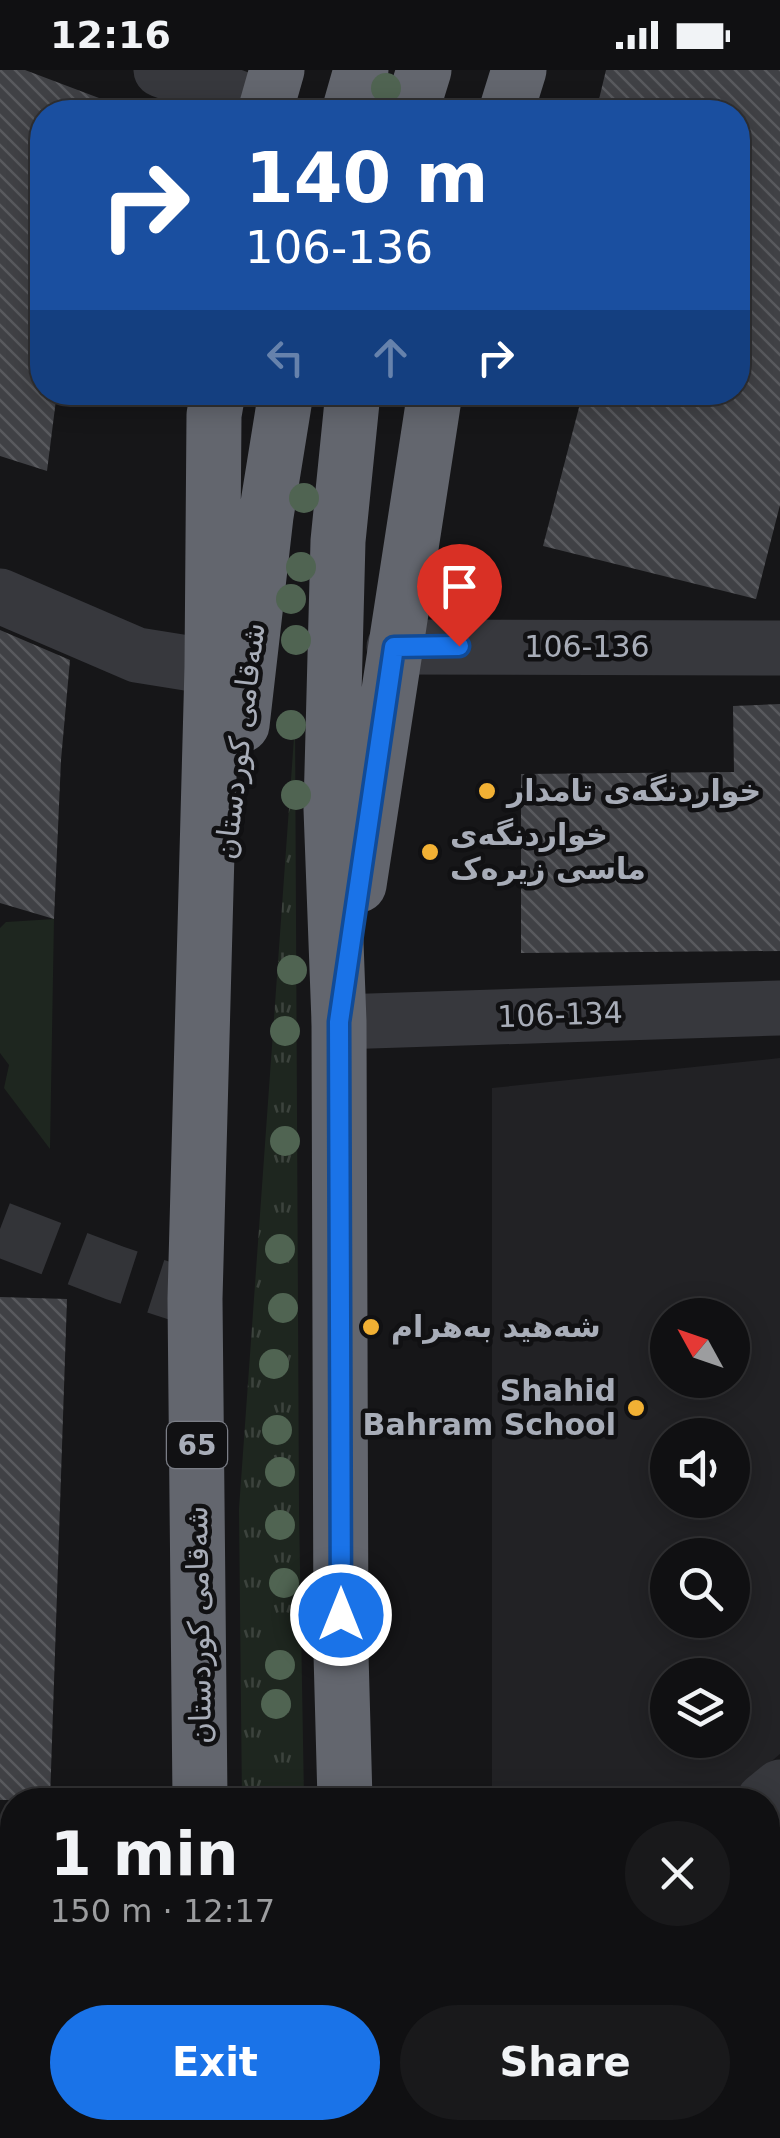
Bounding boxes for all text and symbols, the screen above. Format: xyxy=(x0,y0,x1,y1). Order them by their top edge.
text: 12:16 xyxy=(50,13,171,57)
text: 140 m xyxy=(245,137,488,219)
icon: right xyxy=(80,140,210,270)
text: 106-136 xyxy=(245,221,433,274)
icon: left xyxy=(258,330,313,385)
icon: ahead xyxy=(363,330,418,385)
icon: right xyxy=(468,330,523,385)
pin xyxy=(417,544,502,647)
icon: arrive xyxy=(432,559,487,614)
street label: شەقامی کوردستان xyxy=(208,621,271,861)
street label: 106-136 xyxy=(524,629,650,664)
place label: خواردنگەی تامدار xyxy=(505,773,761,808)
marker: خواردنگەی تامدار xyxy=(476,780,498,802)
place label: خواردنگەی ماسی زیرەک xyxy=(450,817,646,886)
marker: خواردنگەی ماسی زیرەک xyxy=(419,841,441,863)
street label: 106-134 xyxy=(497,995,623,1034)
north arrow xyxy=(650,1298,750,1398)
map controls xyxy=(650,1298,750,1758)
place label: شەهید بەهرام xyxy=(391,1309,601,1345)
marker: شەهید بەهرام xyxy=(360,1316,382,1338)
place label: Shahid Bahram School xyxy=(363,1373,616,1442)
marker: Shahid Bahram School xyxy=(625,1397,647,1419)
button: sound xyxy=(650,1418,750,1518)
road number: 65 xyxy=(167,1422,227,1468)
street label: شەقامی کوردستان xyxy=(179,1506,218,1744)
button: search xyxy=(650,1538,750,1638)
position arrow xyxy=(289,1563,393,1667)
button: layers xyxy=(650,1658,750,1758)
text: 1 min xyxy=(50,1819,238,1889)
button: close xyxy=(625,1821,730,1926)
text: 150 m · 12:17 xyxy=(50,1892,275,1930)
button: Exit xyxy=(50,2005,380,2120)
button: Share xyxy=(400,2005,730,2120)

